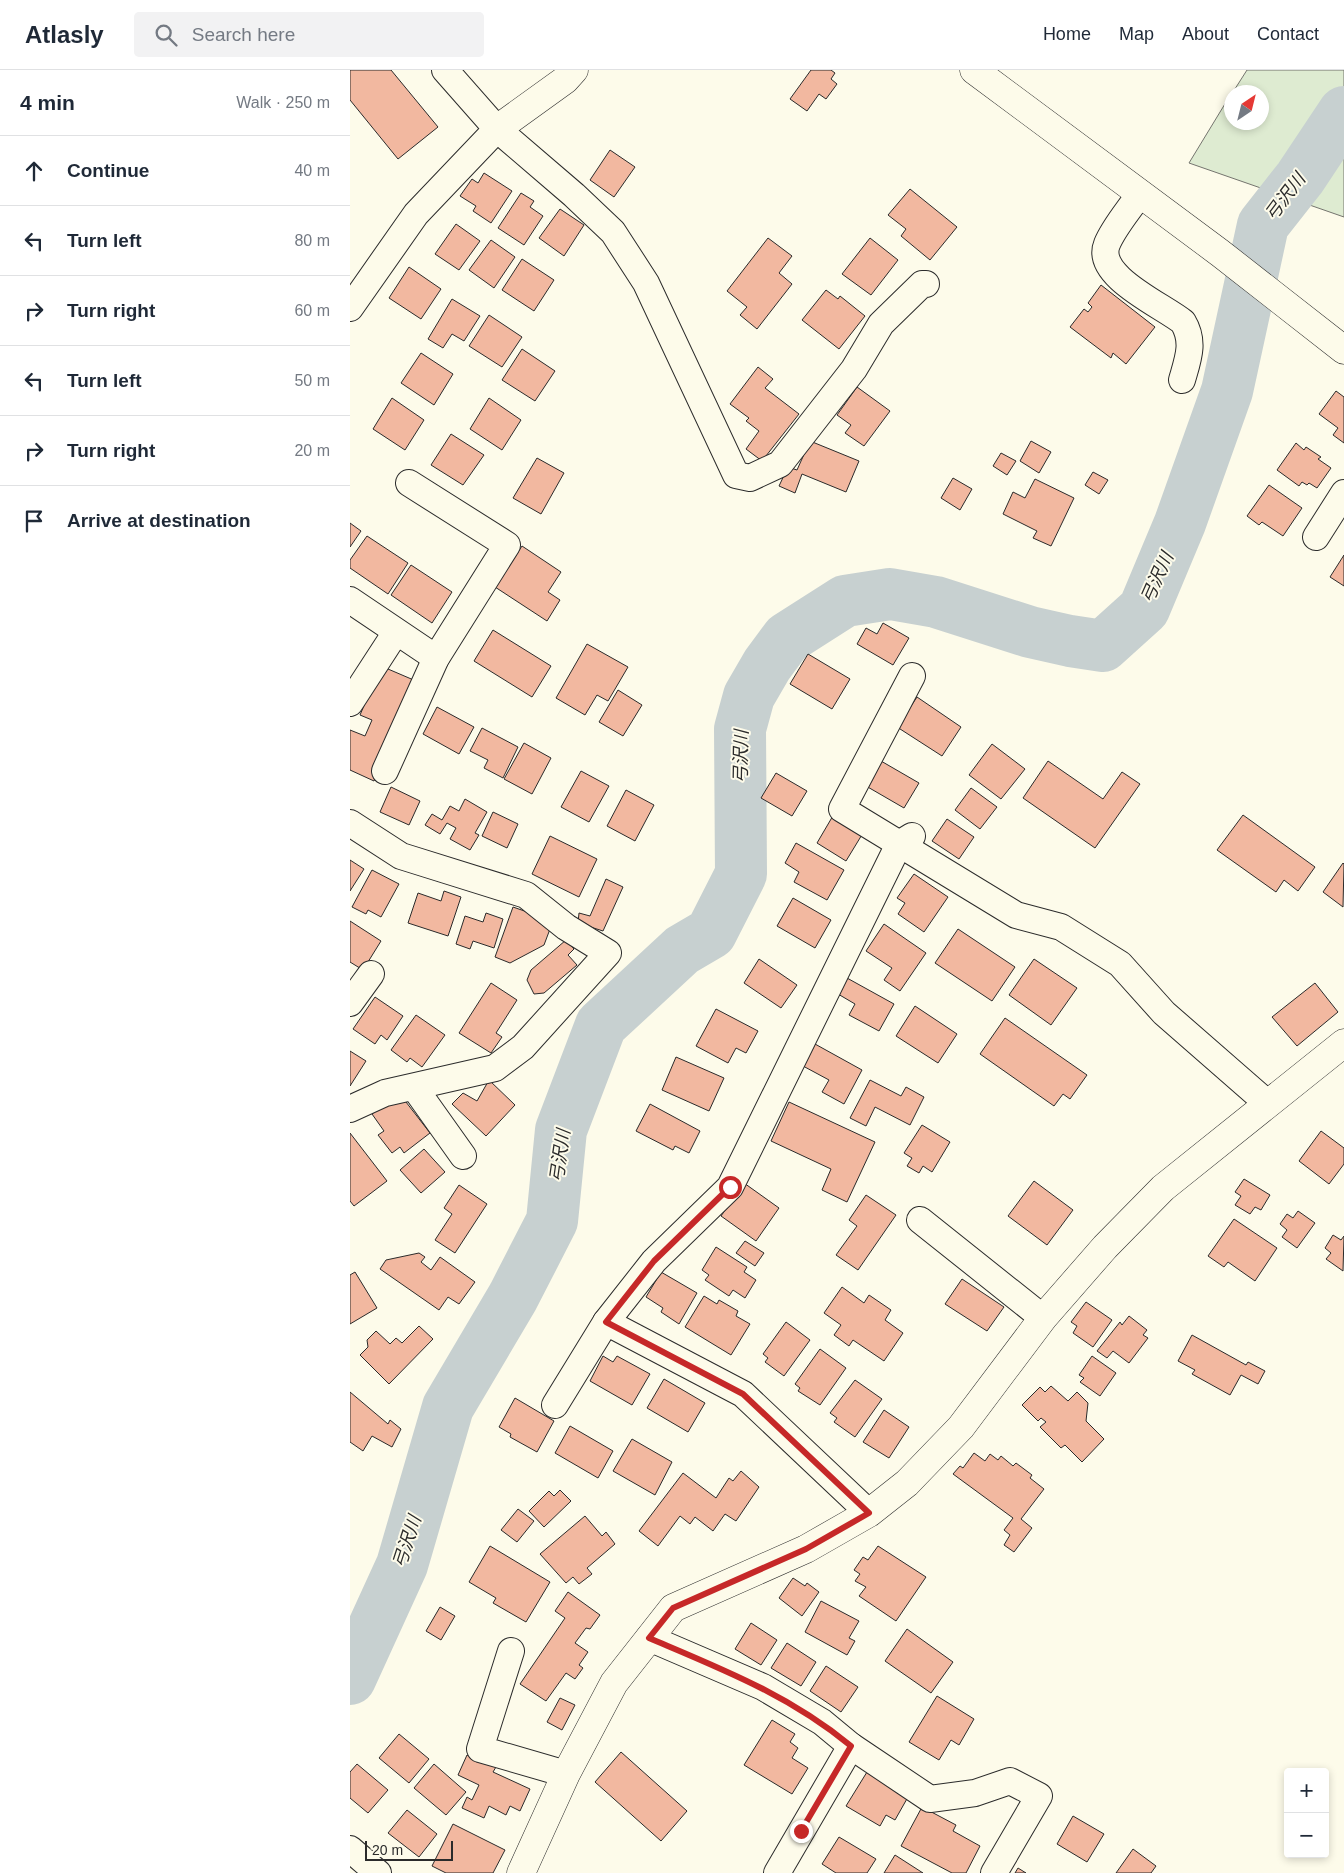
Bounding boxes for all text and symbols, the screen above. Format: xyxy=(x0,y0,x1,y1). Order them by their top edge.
search box xyxy=(134,12,484,57)
text: Atlasly xyxy=(25,21,104,48)
icon: search xyxy=(152,21,180,49)
text: Search here xyxy=(192,24,295,45)
text: Home xyxy=(1043,24,1091,44)
text: Map xyxy=(1119,24,1154,44)
text: About xyxy=(1182,24,1229,44)
text: Contact xyxy=(1257,24,1319,44)
north arrow xyxy=(1224,85,1269,130)
text: 4 min xyxy=(20,91,75,114)
text: Walk · 250 m xyxy=(236,94,330,111)
icon: ahead xyxy=(20,157,48,185)
text: Continue xyxy=(67,160,149,181)
text: 40 m xyxy=(294,162,330,179)
water label: 弓沢川 xyxy=(1261,168,1310,225)
icon: left xyxy=(20,227,48,255)
text: Turn left xyxy=(67,230,142,251)
text: 80 m xyxy=(294,232,330,249)
icon: right xyxy=(20,297,48,325)
text: Turn right xyxy=(67,300,155,321)
text: 60 m xyxy=(294,302,330,319)
icon: left xyxy=(20,367,48,395)
text: Turn left xyxy=(67,370,142,391)
text: 50 m xyxy=(294,372,330,389)
icon: right xyxy=(20,437,48,465)
text: Turn right xyxy=(67,440,155,461)
text: 20 m xyxy=(294,442,330,459)
icon: arrive xyxy=(20,507,48,535)
text: Arrive at destination xyxy=(67,510,251,531)
water label: 弓沢川 xyxy=(1137,547,1178,607)
water label: 弓沢川 xyxy=(731,728,752,784)
water label: 弓沢川 xyxy=(546,1126,574,1184)
route start xyxy=(719,1176,742,1199)
water label: 弓沢川 xyxy=(389,1511,425,1571)
map controls xyxy=(1284,1768,1329,1858)
button: + xyxy=(1284,1768,1329,1813)
button: − xyxy=(1284,1813,1329,1858)
route end xyxy=(790,1820,813,1843)
scale bar xyxy=(365,1838,452,1861)
text: 20 m xyxy=(372,1842,403,1858)

